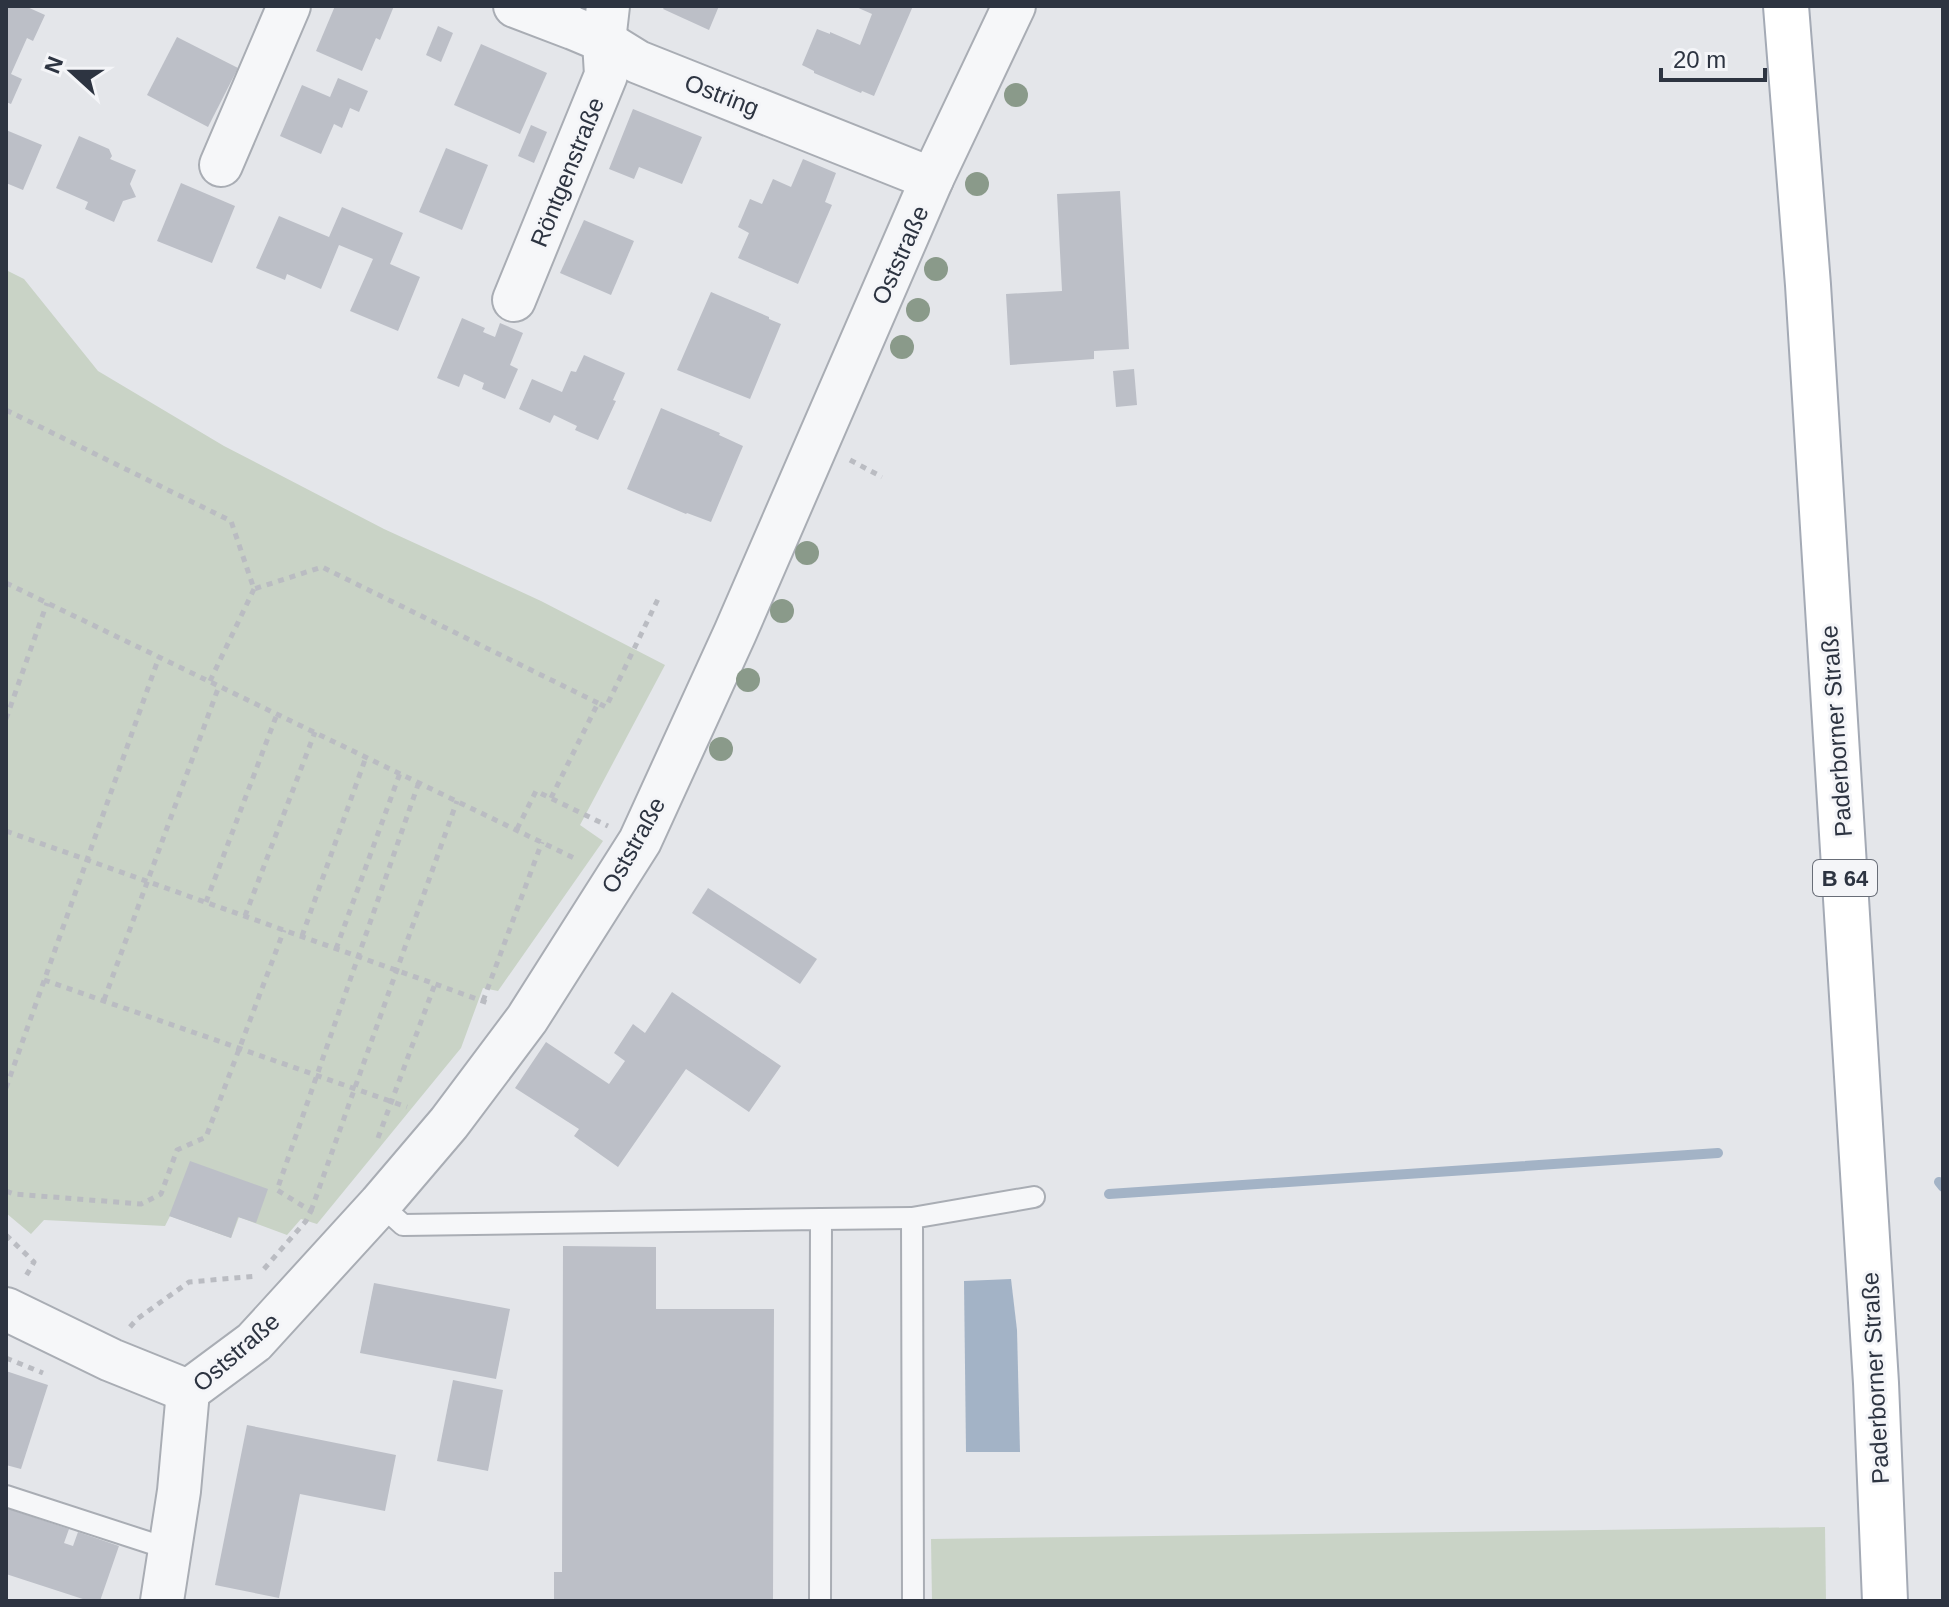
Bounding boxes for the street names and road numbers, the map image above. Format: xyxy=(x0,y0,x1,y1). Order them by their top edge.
street label: Ostring xyxy=(681,69,763,121)
street label: Röntgenstraße xyxy=(525,93,609,251)
street label: Oststraße xyxy=(866,201,934,309)
street label: Paderborner Straße xyxy=(1815,624,1857,838)
street label: Oststraße xyxy=(596,792,670,898)
road number: B 64 xyxy=(1813,860,1877,896)
street label: Paderborner Straße xyxy=(1856,1271,1894,1485)
street label: Oststraße xyxy=(187,1307,285,1397)

